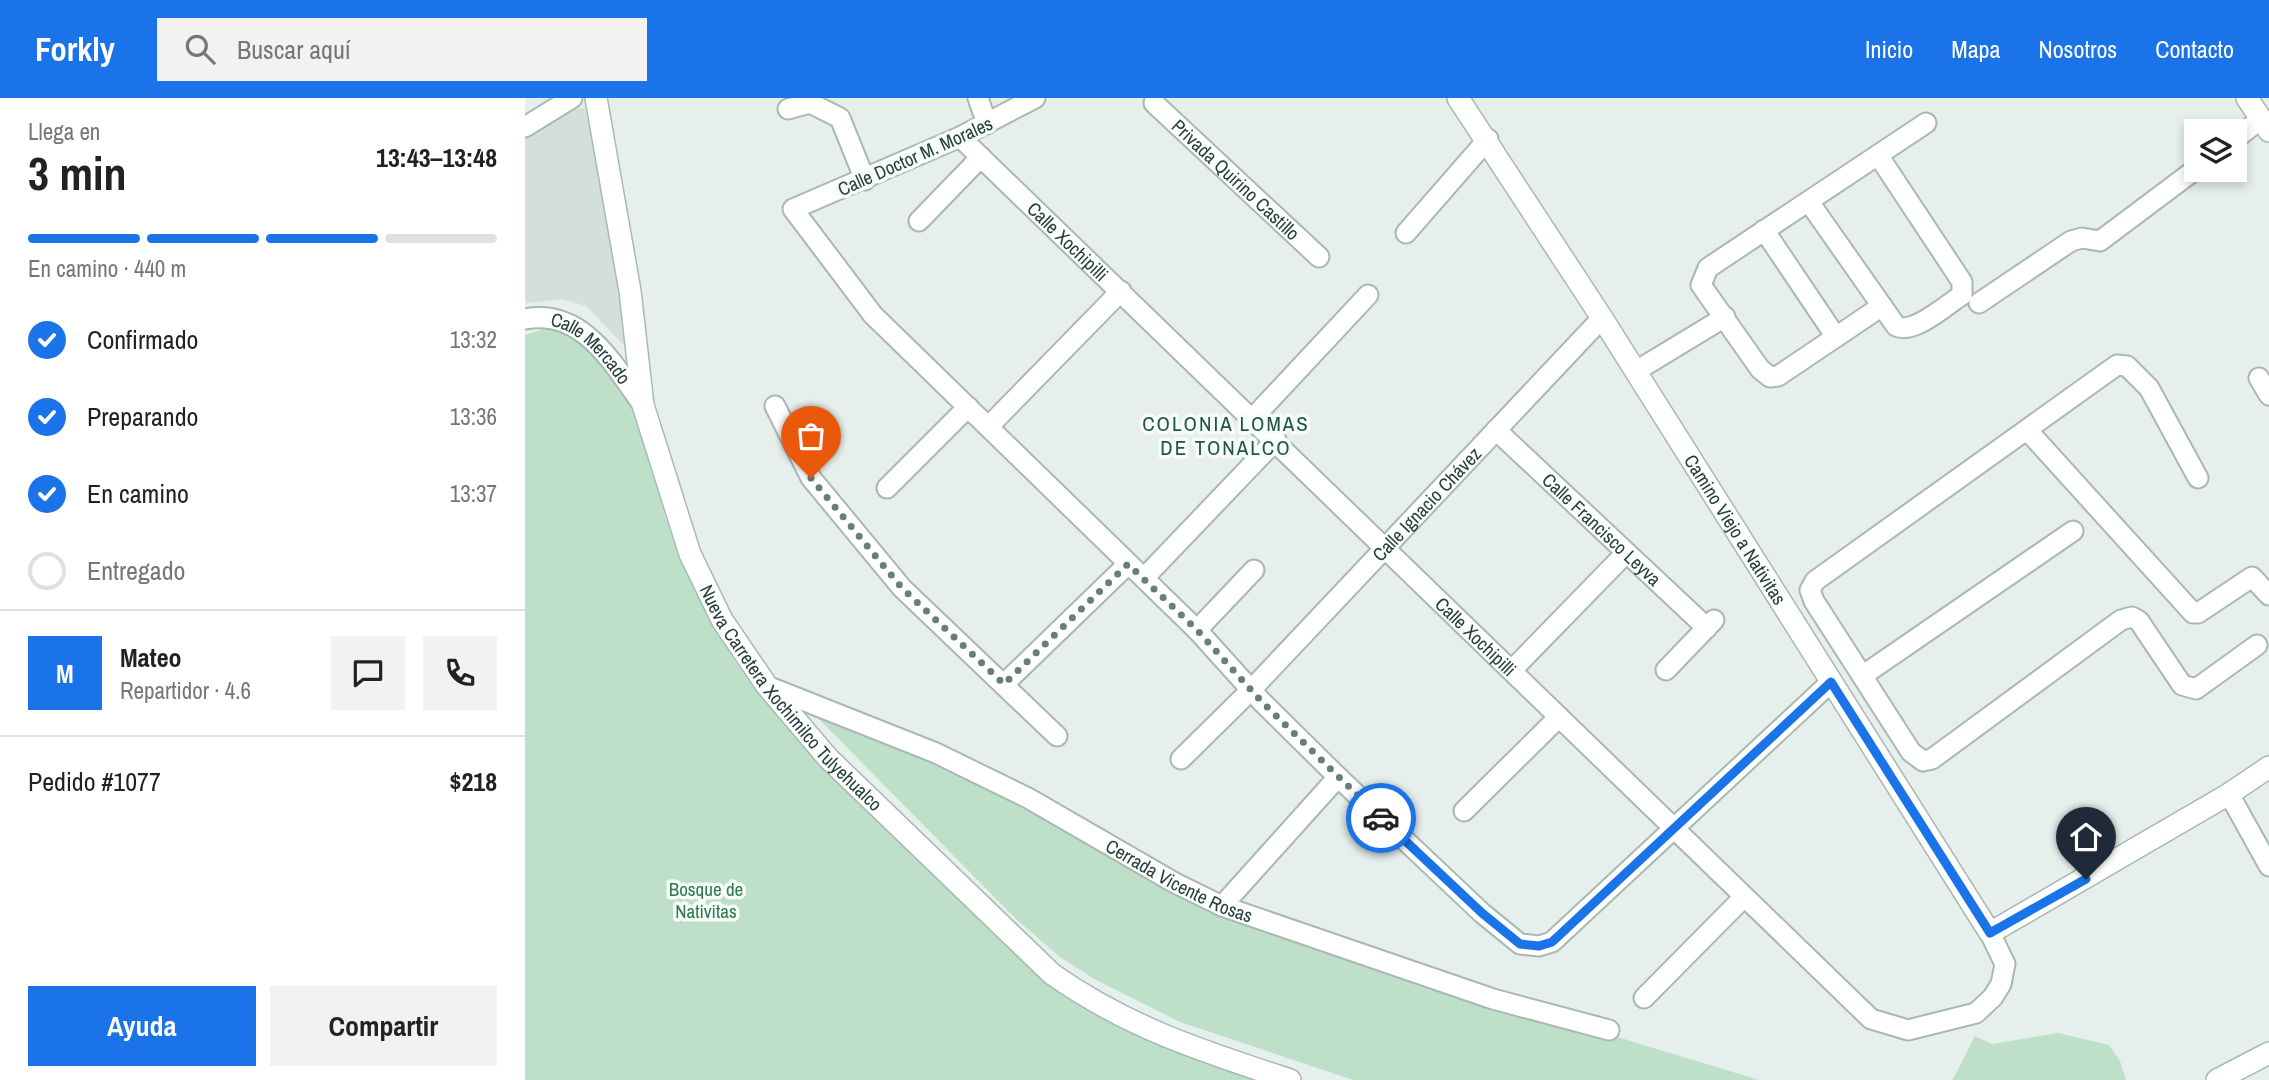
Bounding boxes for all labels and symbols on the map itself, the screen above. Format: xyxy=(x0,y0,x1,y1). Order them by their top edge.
street label: Calle Doctor M. Morales xyxy=(833,110,997,202)
street label: Privada Quirino Castillo xyxy=(1166,113,1306,246)
street label: Calle Xochipilli xyxy=(1021,196,1114,287)
street label: Calle Mercado xyxy=(548,306,637,389)
pin xyxy=(781,406,841,478)
district label: COLONIA LOMAS DE TONALCO xyxy=(1142,409,1310,462)
street label: Calle Ignacio Chávez xyxy=(1366,441,1487,567)
street label: Camino Viejo a Nativitas xyxy=(1678,449,1793,610)
street label: Calle Francisco Leyva xyxy=(1537,467,1667,592)
street label: Nueva Carretera Xochimilco Tulyehualco xyxy=(694,580,888,817)
street label: Calle Xochipilli xyxy=(1430,591,1522,682)
courier xyxy=(1346,783,1416,853)
pin xyxy=(2056,807,2116,879)
street label: Cerrada Vicente Rosas xyxy=(1101,833,1256,929)
park label: Bosque de Nativitas xyxy=(669,876,743,924)

